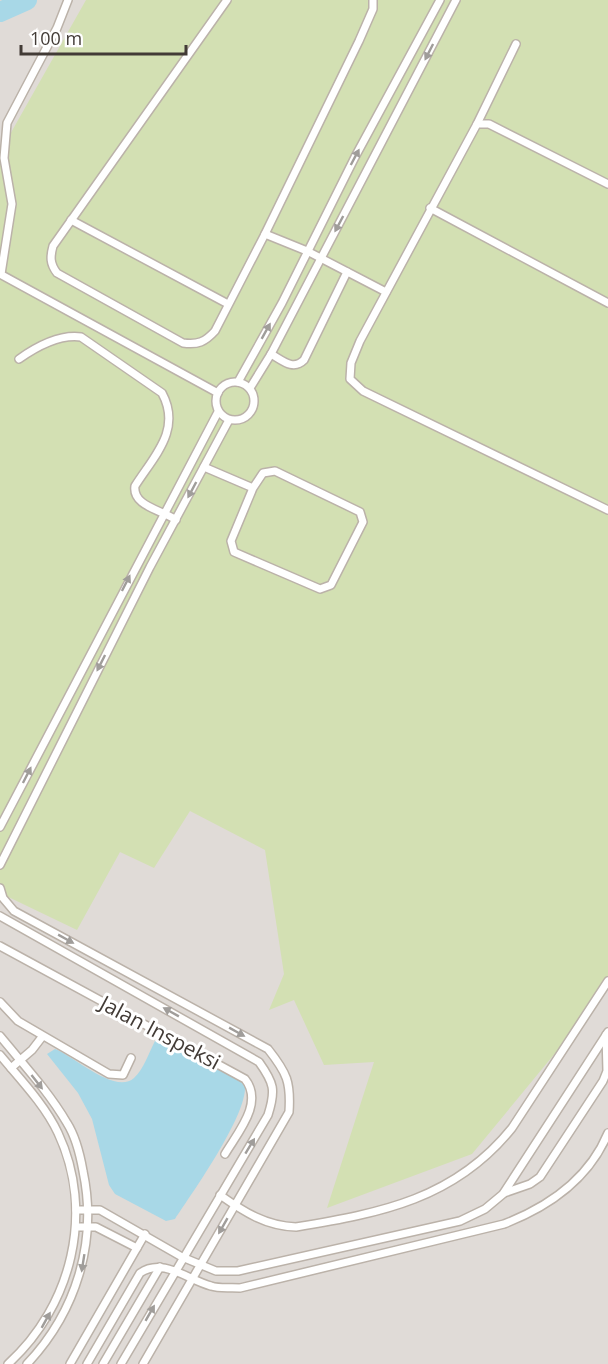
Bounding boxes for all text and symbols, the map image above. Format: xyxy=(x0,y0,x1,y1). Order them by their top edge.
scale bar xyxy=(21,18,186,56)
text: 100 m xyxy=(30,26,82,50)
one-way arrow xyxy=(424,43,434,60)
one-way arrow xyxy=(350,149,360,166)
one-way arrow xyxy=(334,216,343,233)
one-way arrow xyxy=(261,323,272,339)
one-way arrow xyxy=(187,481,197,499)
one-way arrow xyxy=(121,574,131,591)
one-way arrow xyxy=(96,655,106,672)
one-way arrow xyxy=(22,766,32,783)
one-way arrow xyxy=(58,934,75,944)
street label: Jalan Inspeksi xyxy=(94,988,225,1076)
one-way arrow xyxy=(163,1008,180,1018)
one-way arrow xyxy=(229,1027,246,1037)
one-way arrow xyxy=(31,1073,43,1089)
one-way arrow xyxy=(244,1138,255,1154)
one-way arrow xyxy=(218,1218,228,1235)
one-way arrow xyxy=(78,1254,87,1273)
one-way arrow xyxy=(145,1304,155,1321)
one-way arrow xyxy=(41,1311,51,1328)

